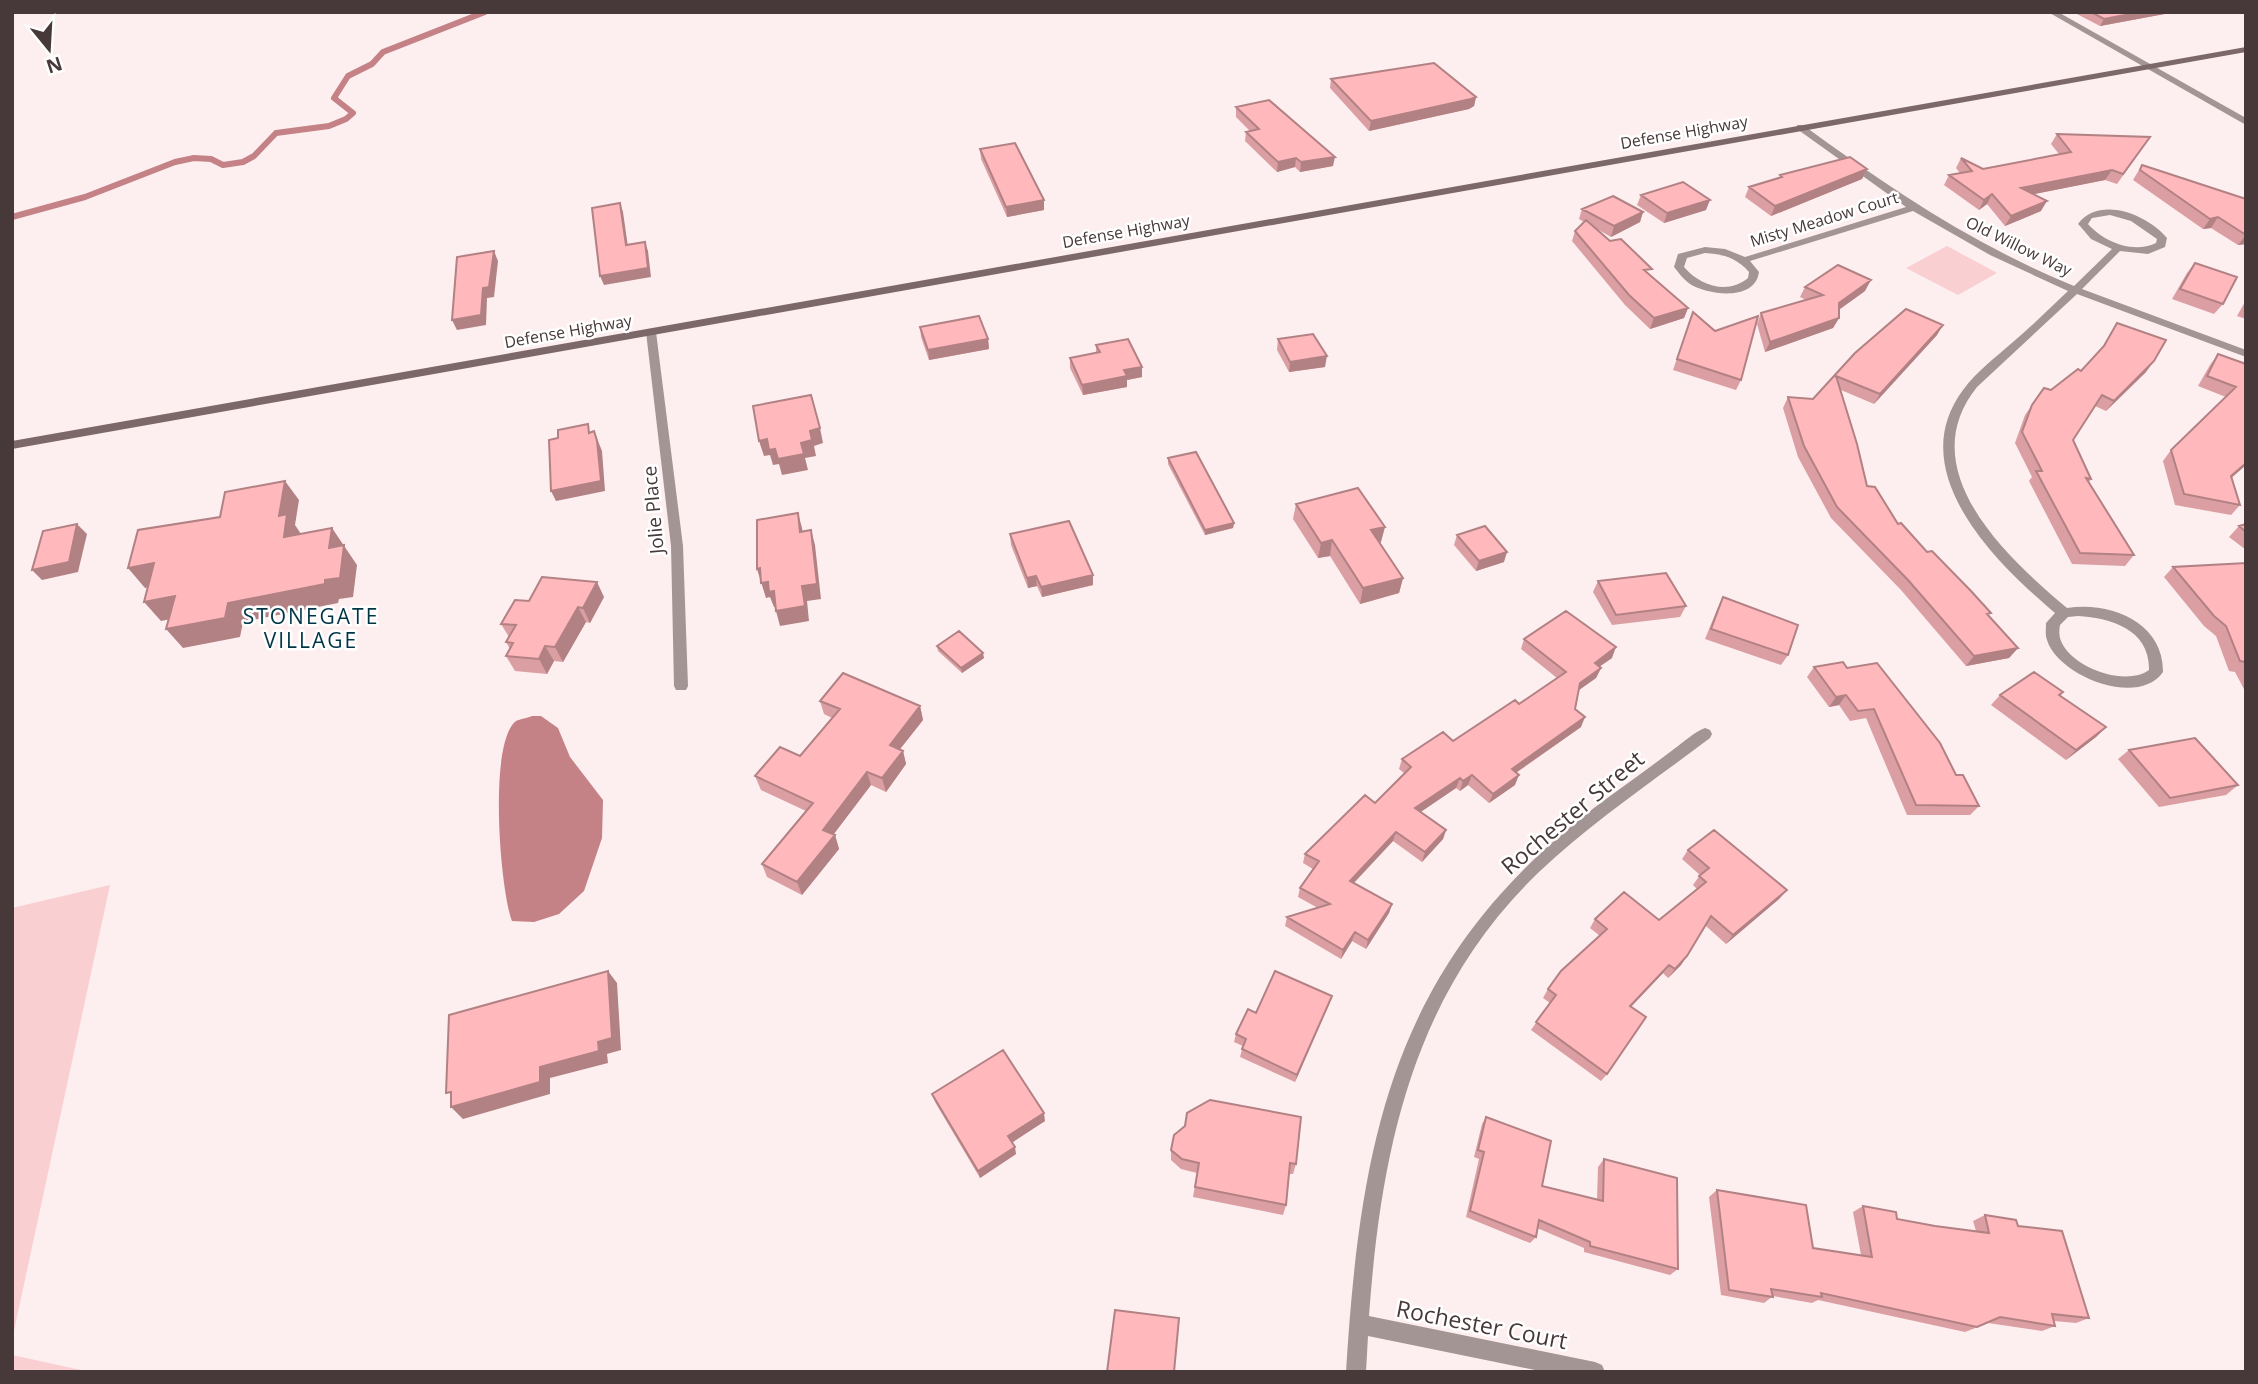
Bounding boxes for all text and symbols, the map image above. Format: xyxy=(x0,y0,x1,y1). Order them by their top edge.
north arrow xyxy=(14,14,84,84)
text: N xyxy=(43,50,66,80)
street label: Defense Highway xyxy=(1618,110,1750,154)
street label: Misty Meadow Court xyxy=(1747,186,1901,252)
street label: Defense Highway xyxy=(1060,209,1192,253)
street label: Old Willow Way xyxy=(1962,211,2076,282)
street label: Defense Highway xyxy=(502,309,634,353)
street label: Jolie Place xyxy=(636,465,670,557)
district label: STONEGATE VILLAGE xyxy=(243,602,379,654)
street label: Rochester Street xyxy=(1494,743,1650,881)
street label: Rochester Court xyxy=(1394,1292,1570,1356)

